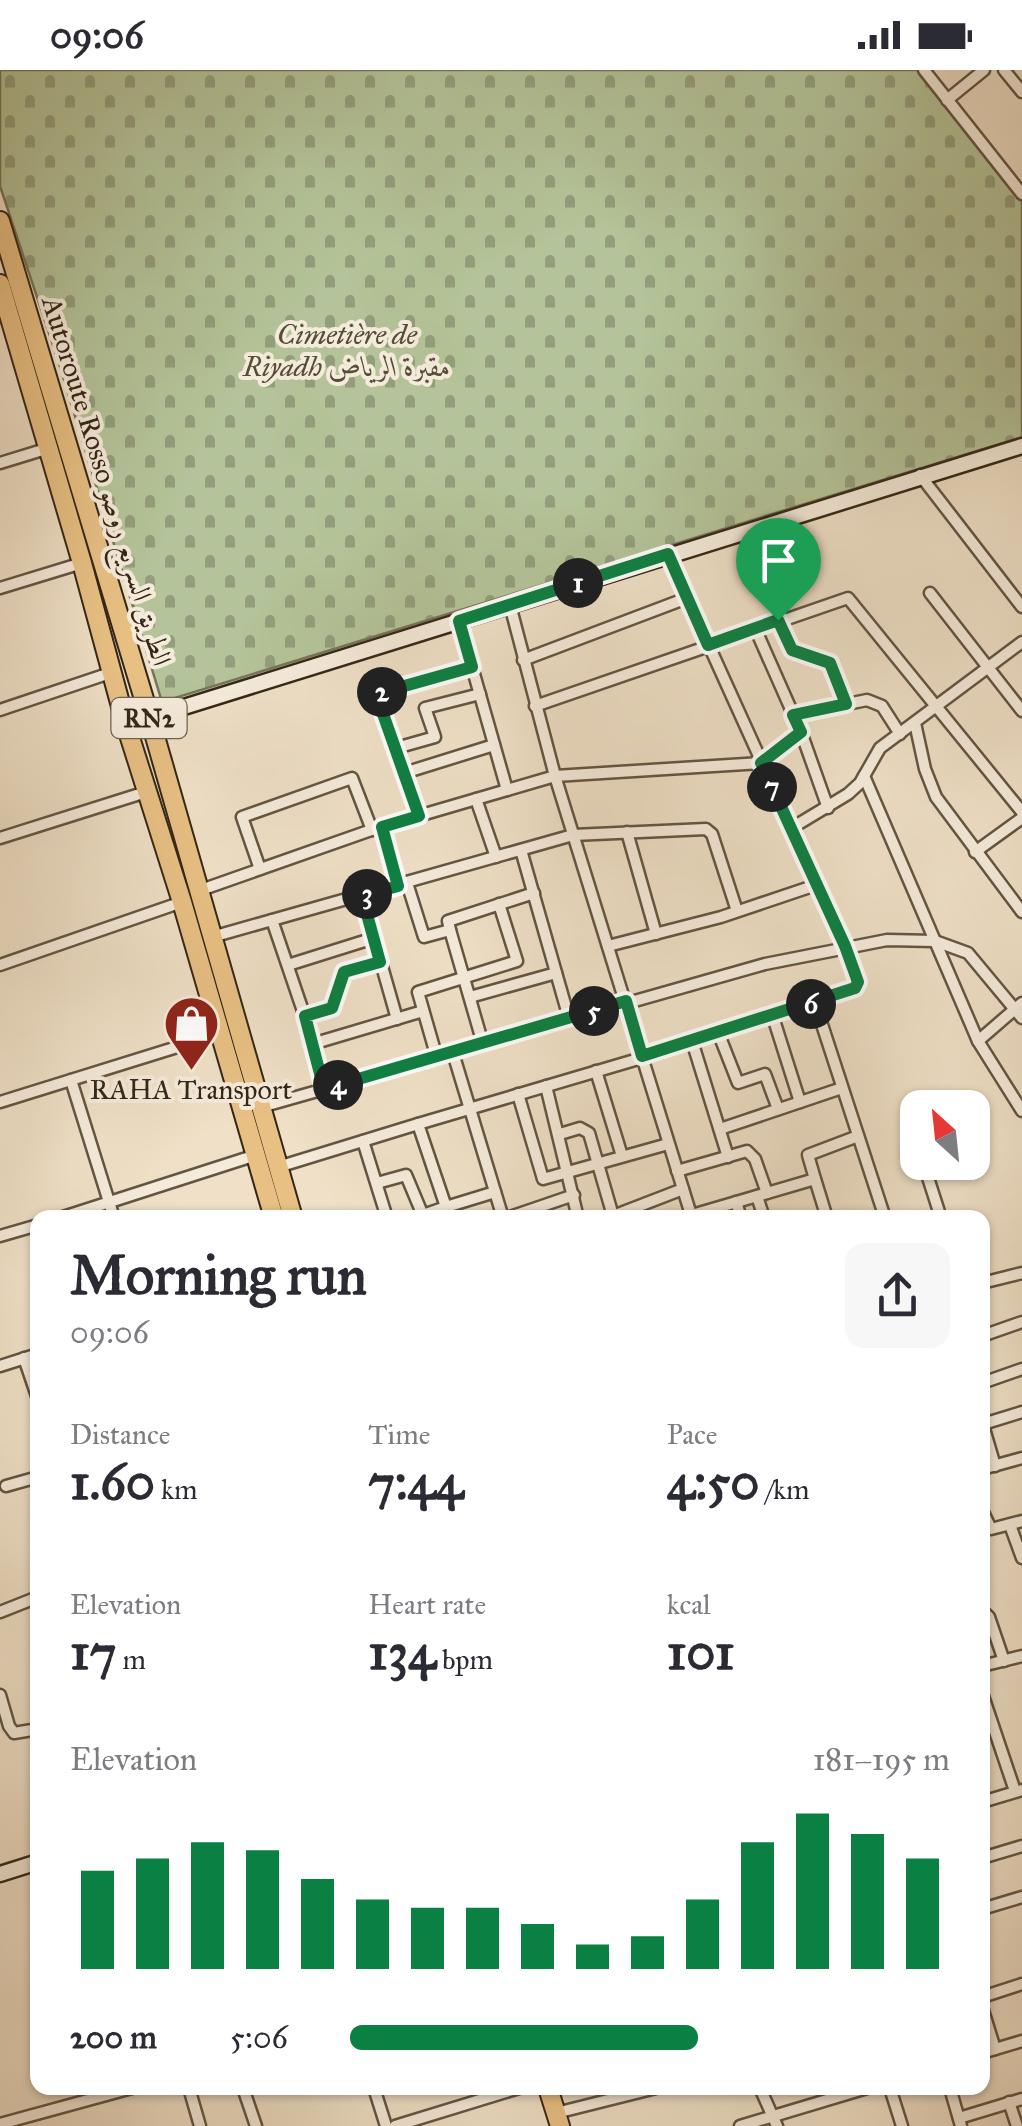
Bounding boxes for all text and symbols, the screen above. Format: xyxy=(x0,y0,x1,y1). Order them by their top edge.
text: 09:06 xyxy=(50,12,144,58)
street label: Autoroute Rosso الطريق السريع روصو xyxy=(26,291,180,672)
park label: Cimetière de Riyadh مقبرة الرياض xyxy=(242,317,451,384)
pin xyxy=(736,518,821,621)
icon: arrive xyxy=(751,533,806,588)
pin: 1 xyxy=(553,558,603,608)
text: 1 xyxy=(572,565,584,600)
pin: 2 xyxy=(357,667,407,717)
text: 2 xyxy=(375,674,389,709)
road number: RN2 xyxy=(112,698,186,738)
pin: 7 xyxy=(747,762,797,812)
text: 7 xyxy=(765,769,779,804)
pin: 3 xyxy=(342,869,392,919)
text: 3 xyxy=(361,876,373,911)
pin: 6 xyxy=(786,979,836,1029)
pin: 5 xyxy=(569,986,619,1036)
text: 6 xyxy=(804,986,818,1021)
shop icon: RAHA Transport xyxy=(161,993,221,1072)
text: 5 xyxy=(587,993,601,1028)
pin: 4 xyxy=(313,1060,363,1110)
text: 4 xyxy=(330,1067,346,1102)
place label: RAHA Transport xyxy=(90,1072,292,1107)
north arrow xyxy=(900,1090,990,1180)
map controls xyxy=(900,1090,990,1180)
text: Morning run xyxy=(70,1242,367,1309)
button: share xyxy=(845,1243,950,1348)
text: 09:06 xyxy=(70,1313,149,1352)
text: Distance xyxy=(70,1417,170,1452)
text: Time xyxy=(368,1417,430,1452)
text: Pace xyxy=(667,1417,717,1452)
text: 1.60 xyxy=(70,1452,155,1513)
text: 7:44 xyxy=(368,1452,463,1513)
text: 4:50 xyxy=(667,1452,759,1513)
text: km xyxy=(155,1472,197,1507)
text: /km xyxy=(759,1472,810,1507)
text: Elevation xyxy=(70,1587,181,1622)
text: Heart rate xyxy=(368,1587,486,1622)
text: kcal xyxy=(667,1587,711,1622)
text: 17 xyxy=(70,1622,116,1683)
text: 134 xyxy=(368,1622,436,1683)
text: 101 xyxy=(667,1622,735,1683)
text: m xyxy=(116,1642,146,1677)
text: bpm xyxy=(436,1642,493,1677)
text: Elevation xyxy=(70,1740,197,1779)
text: 181–195 m xyxy=(813,1740,950,1779)
text: 200 m xyxy=(70,2018,157,2057)
text: 5:06 xyxy=(230,2018,288,2057)

